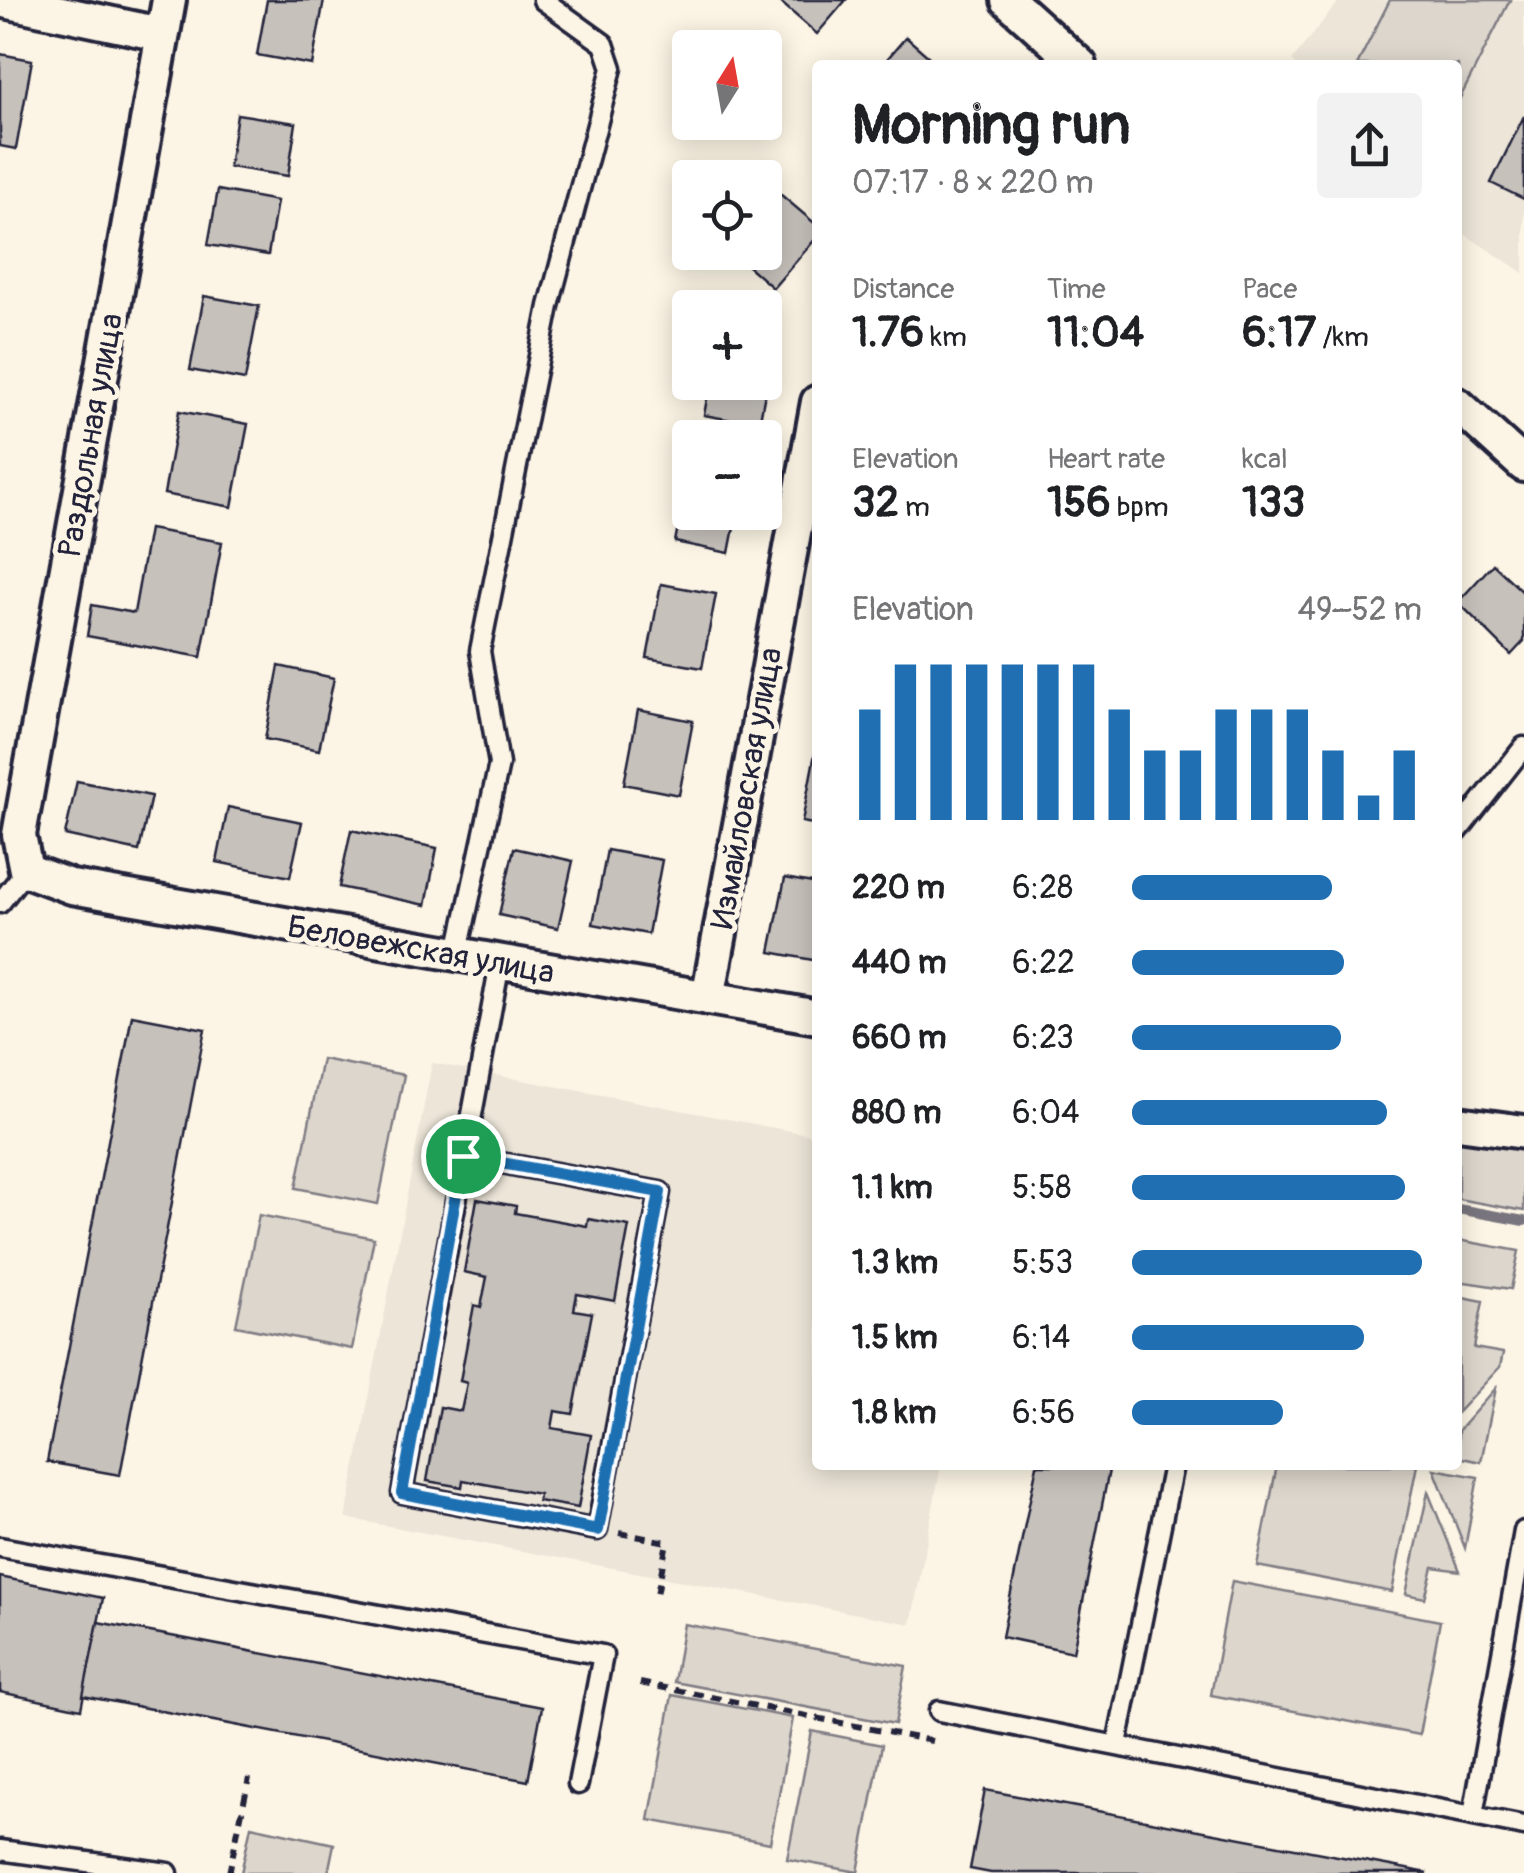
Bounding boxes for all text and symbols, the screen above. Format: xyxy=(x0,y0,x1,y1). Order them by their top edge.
north arrow xyxy=(672,30,782,140)
map controls xyxy=(672,30,782,530)
text: Morning run xyxy=(852,91,1130,160)
button: share xyxy=(1317,93,1422,198)
button: locate xyxy=(672,160,782,270)
text: 07:17 · 8 × 220 m xyxy=(852,163,1094,203)
text: Distance xyxy=(852,272,954,307)
text: Time xyxy=(1047,272,1106,307)
text: Pace xyxy=(1242,272,1297,307)
button: + xyxy=(672,290,782,400)
text: 1.76 xyxy=(852,307,924,359)
text: 11:04 xyxy=(1047,307,1144,359)
text: 6:17 xyxy=(1242,307,1316,359)
street label: Раздольная улица xyxy=(50,310,132,560)
text: km xyxy=(924,320,967,355)
text: /km xyxy=(1316,320,1369,355)
button: − xyxy=(672,420,782,530)
text: Elevation xyxy=(852,442,959,477)
text: Heart rate xyxy=(1047,442,1165,477)
text: kcal xyxy=(1242,442,1288,477)
text: 32 xyxy=(852,477,899,529)
text: 156 xyxy=(1047,477,1111,529)
text: 133 xyxy=(1242,477,1305,529)
text: m xyxy=(899,490,930,525)
text: bpm xyxy=(1111,490,1169,525)
text: Elevation xyxy=(852,590,974,630)
text: 49–52 m xyxy=(1298,590,1422,630)
street label: Измайловская улица xyxy=(703,644,791,932)
text: 220 m xyxy=(852,868,945,908)
text: 6:28 xyxy=(1012,868,1073,908)
street label: Беловежская улица xyxy=(284,907,557,993)
text: 440 m xyxy=(852,943,946,983)
text: 6:22 xyxy=(1012,943,1075,983)
text: 660 m xyxy=(852,1018,946,1058)
text: 6:23 xyxy=(1012,1018,1074,1058)
text: 880 m xyxy=(852,1093,941,1133)
text: 6:04 xyxy=(1012,1093,1080,1133)
pin xyxy=(421,1114,506,1199)
icon: arrive xyxy=(436,1129,491,1184)
text: 1.1 km xyxy=(852,1168,933,1208)
text: 5:58 xyxy=(1012,1168,1071,1208)
text: 1.3 km xyxy=(852,1243,938,1283)
text: 5:53 xyxy=(1012,1243,1073,1283)
text: 1.5 km xyxy=(852,1318,938,1358)
text: 6:14 xyxy=(1012,1318,1070,1358)
text: 1.8 km xyxy=(852,1393,936,1433)
text: 6:56 xyxy=(1012,1393,1075,1433)

